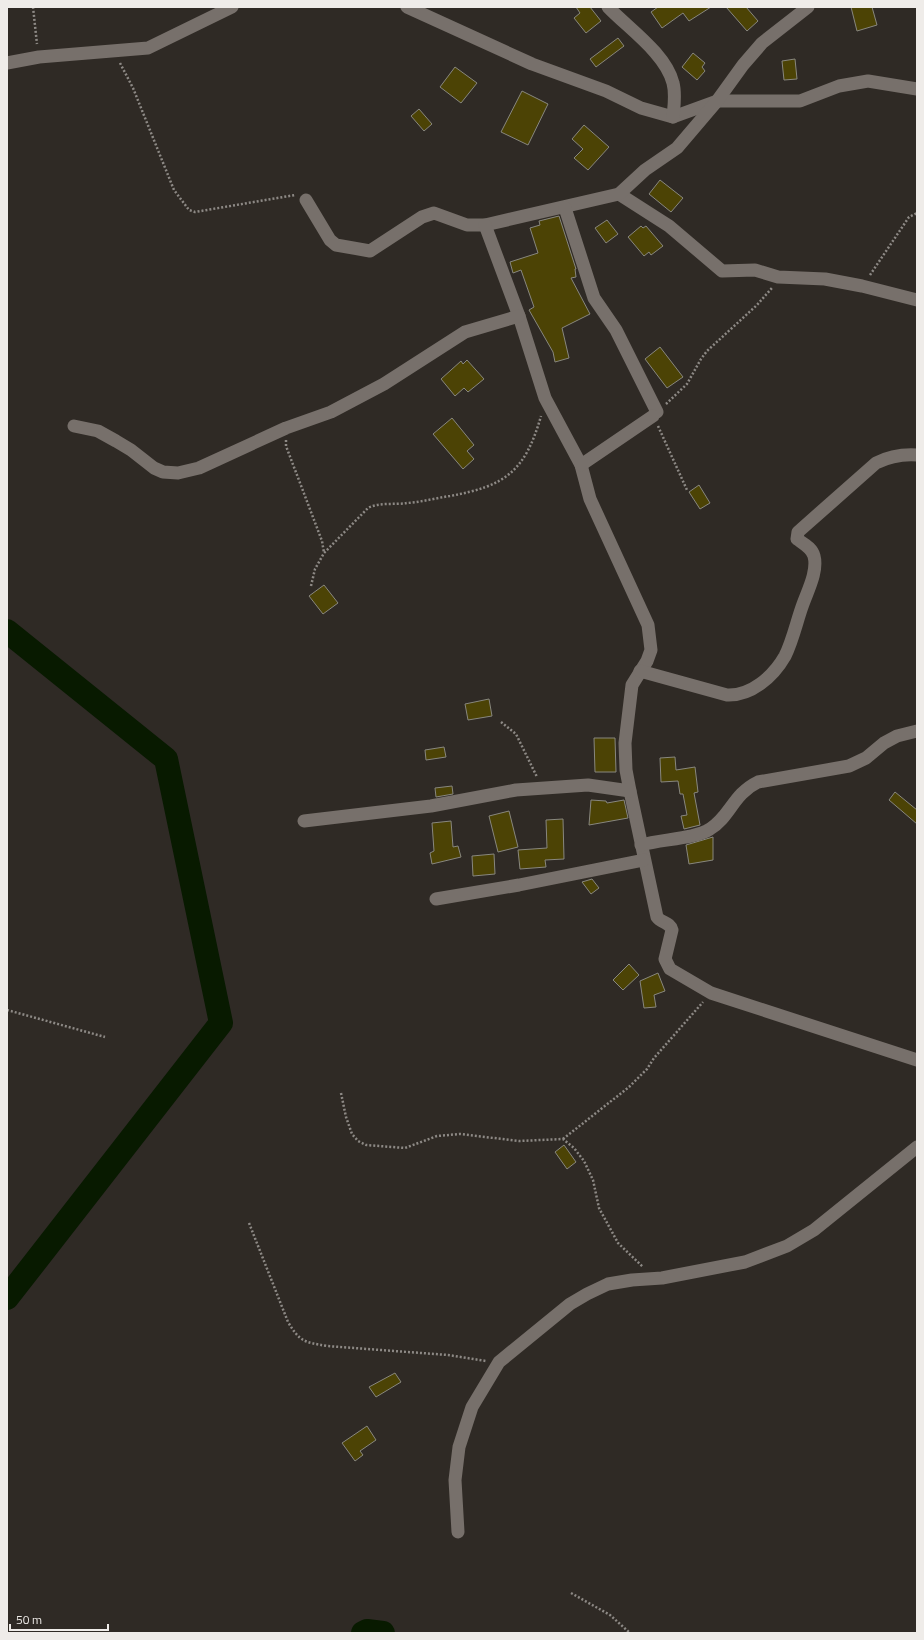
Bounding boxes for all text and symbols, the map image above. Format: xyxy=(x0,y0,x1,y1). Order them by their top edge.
scale bar xyxy=(10,1606,108,1632)
text: 50 m xyxy=(16,1610,42,1629)

